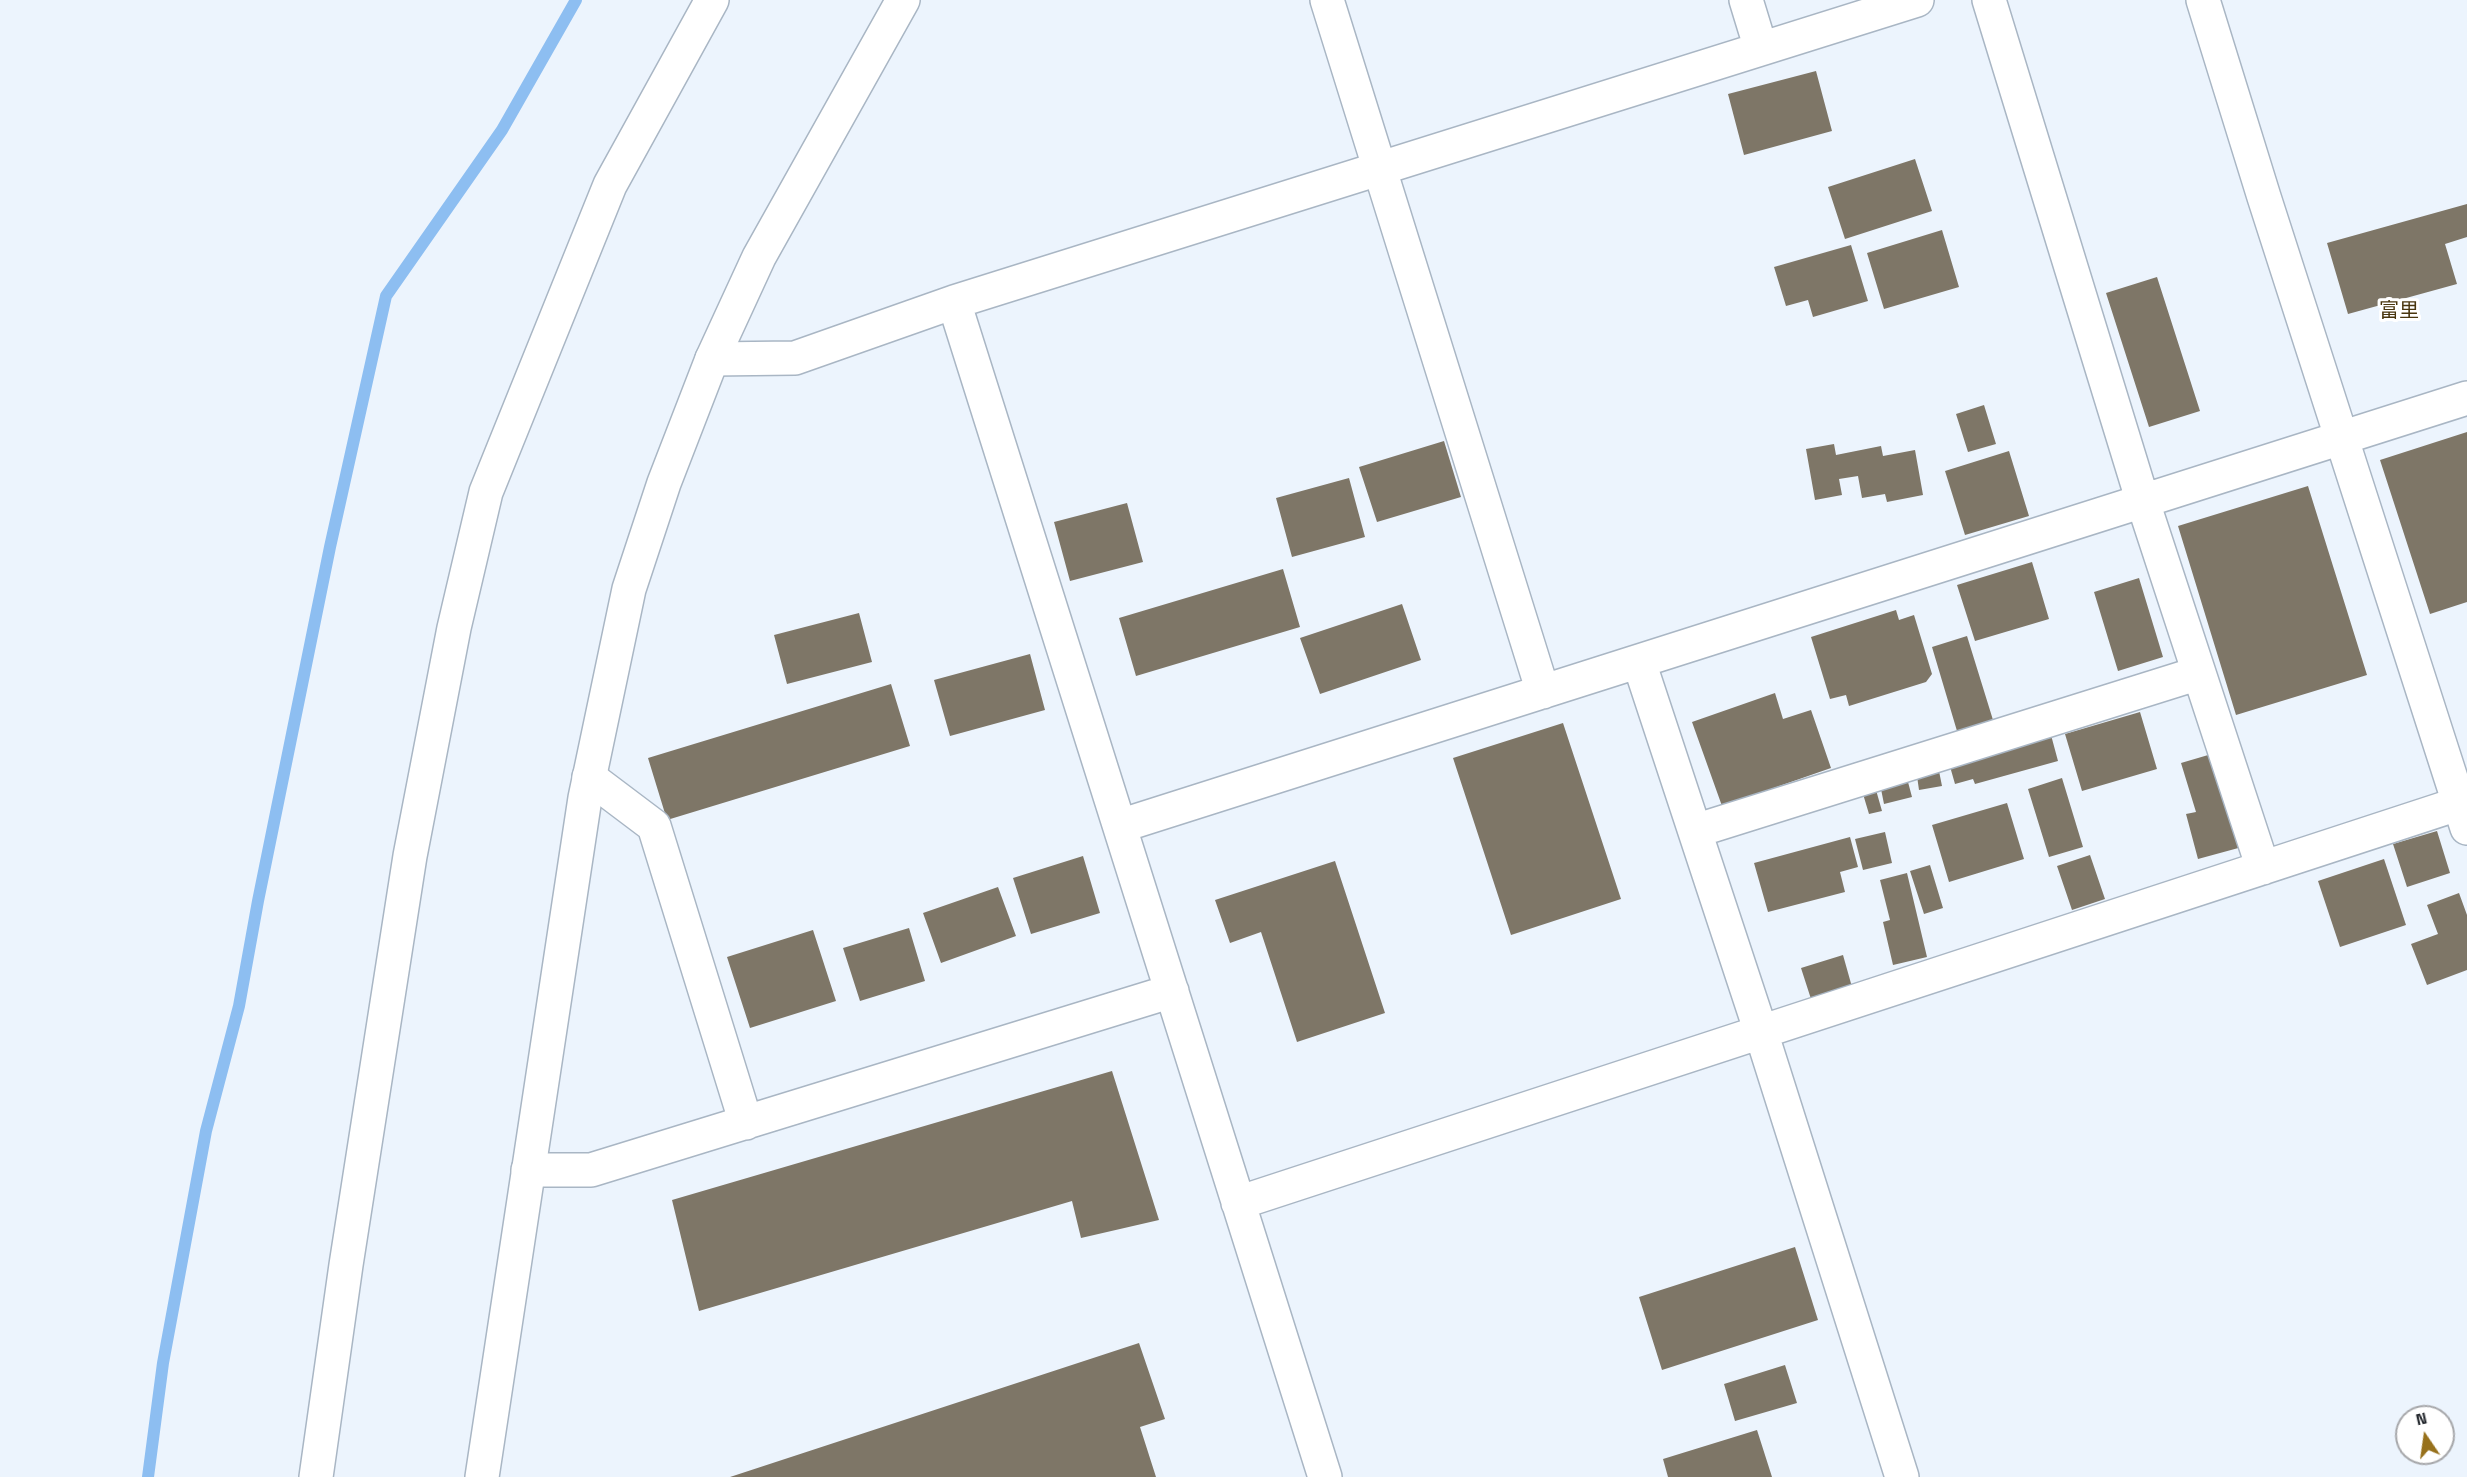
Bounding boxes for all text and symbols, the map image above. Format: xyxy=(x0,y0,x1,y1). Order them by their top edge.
district label: 富里 xyxy=(2379,300,2419,324)
north arrow xyxy=(2395,1405,2455,1465)
text: N xyxy=(2414,1407,2429,1430)

